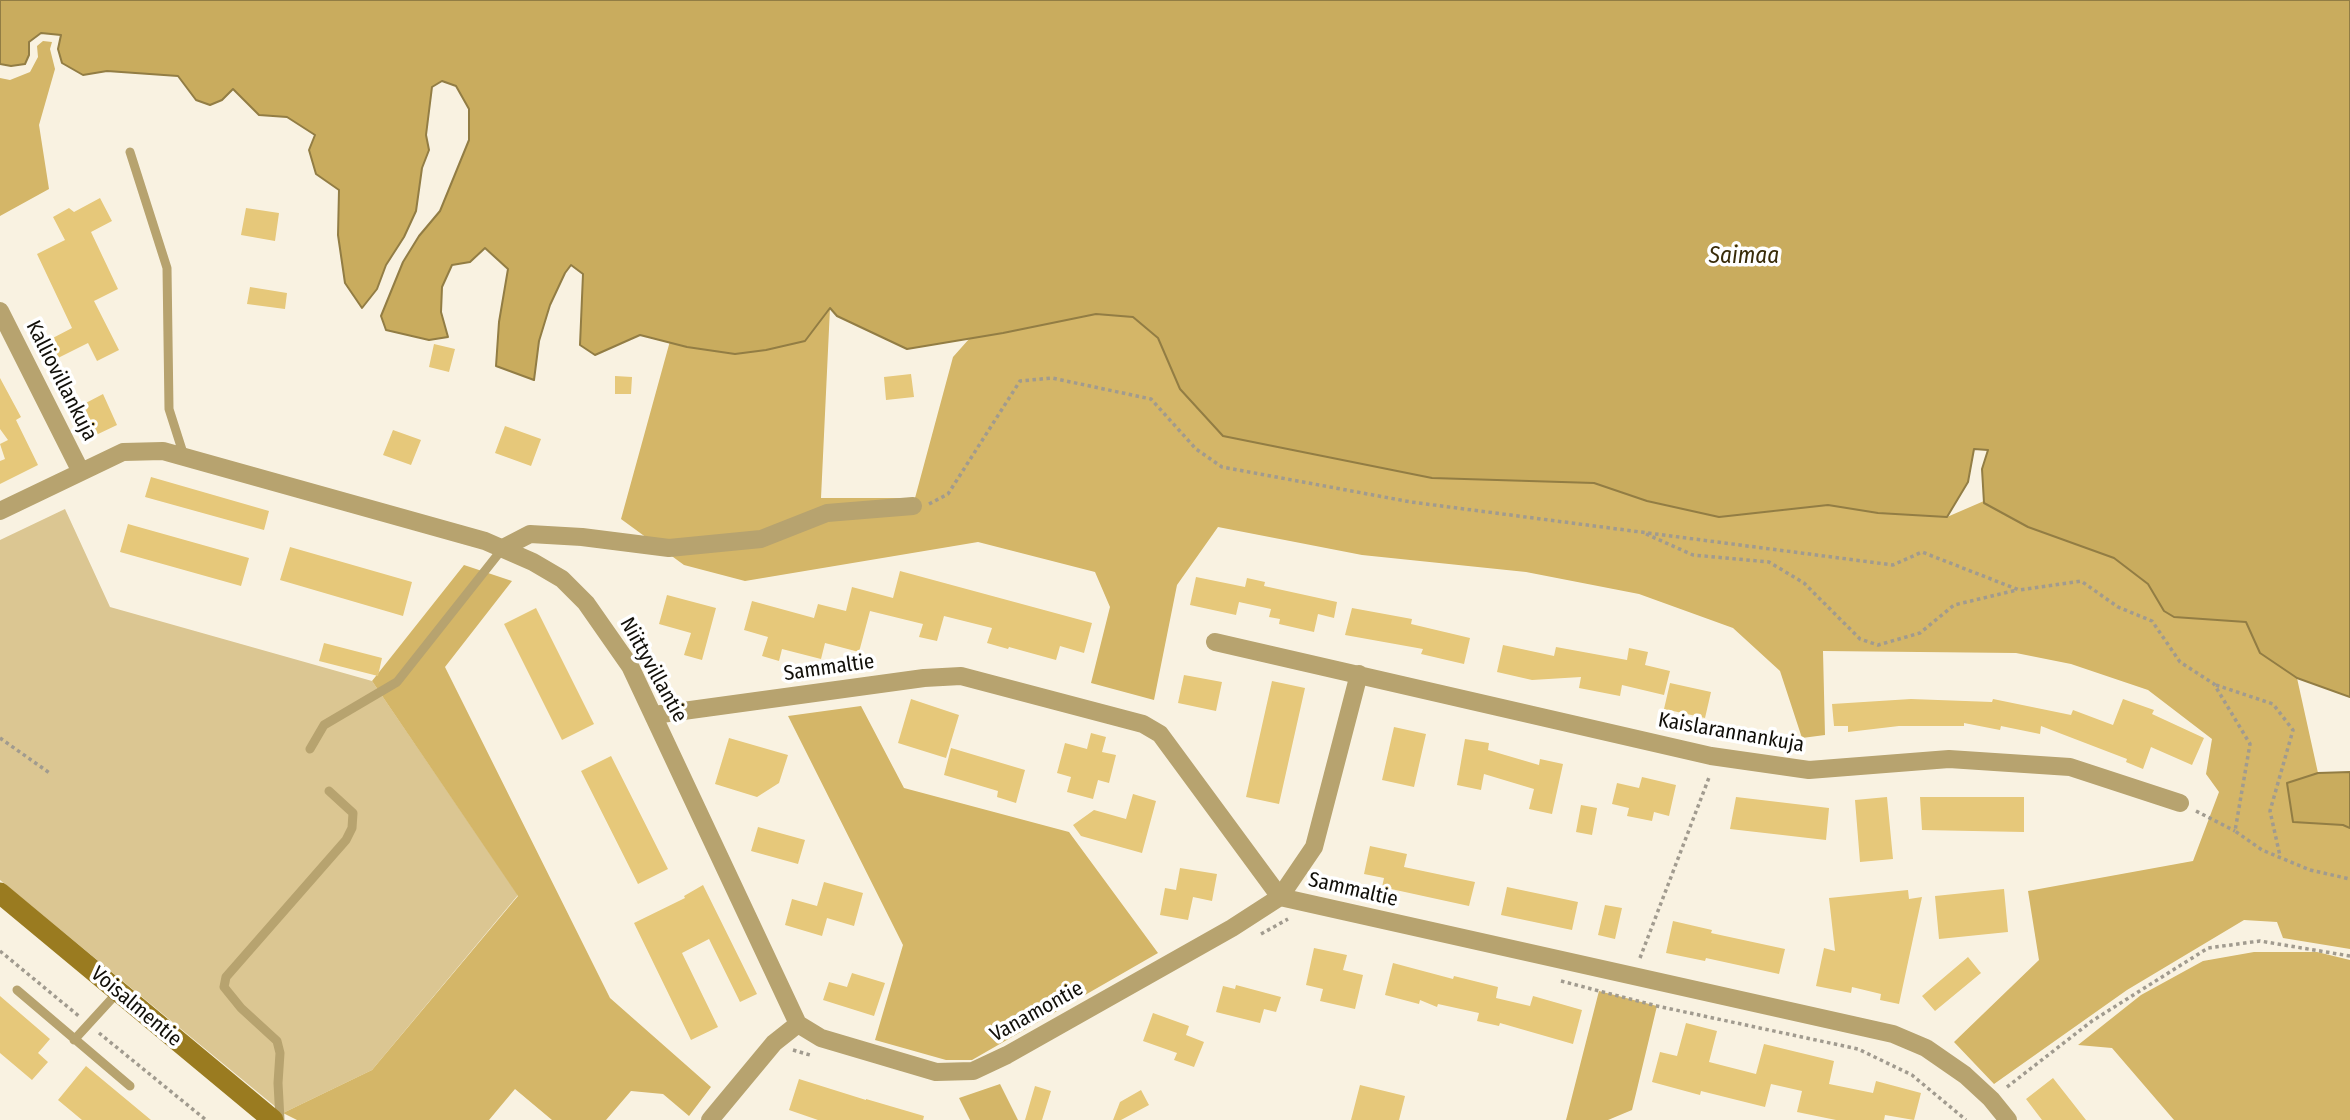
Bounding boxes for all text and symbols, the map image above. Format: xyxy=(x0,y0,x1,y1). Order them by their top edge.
water label: Saimaa xyxy=(1709,243,1779,271)
street label: Kalliovillankuja xyxy=(20,317,102,445)
street label: Niittyvillantie xyxy=(614,613,692,727)
street label: Sammaltie xyxy=(782,649,876,687)
street label: Kaislarannankuja xyxy=(1656,708,1806,758)
street label: Sammaltie xyxy=(1306,867,1400,913)
street label: Voisalmentie xyxy=(85,962,187,1052)
street label: Vanamontie xyxy=(986,976,1088,1048)

